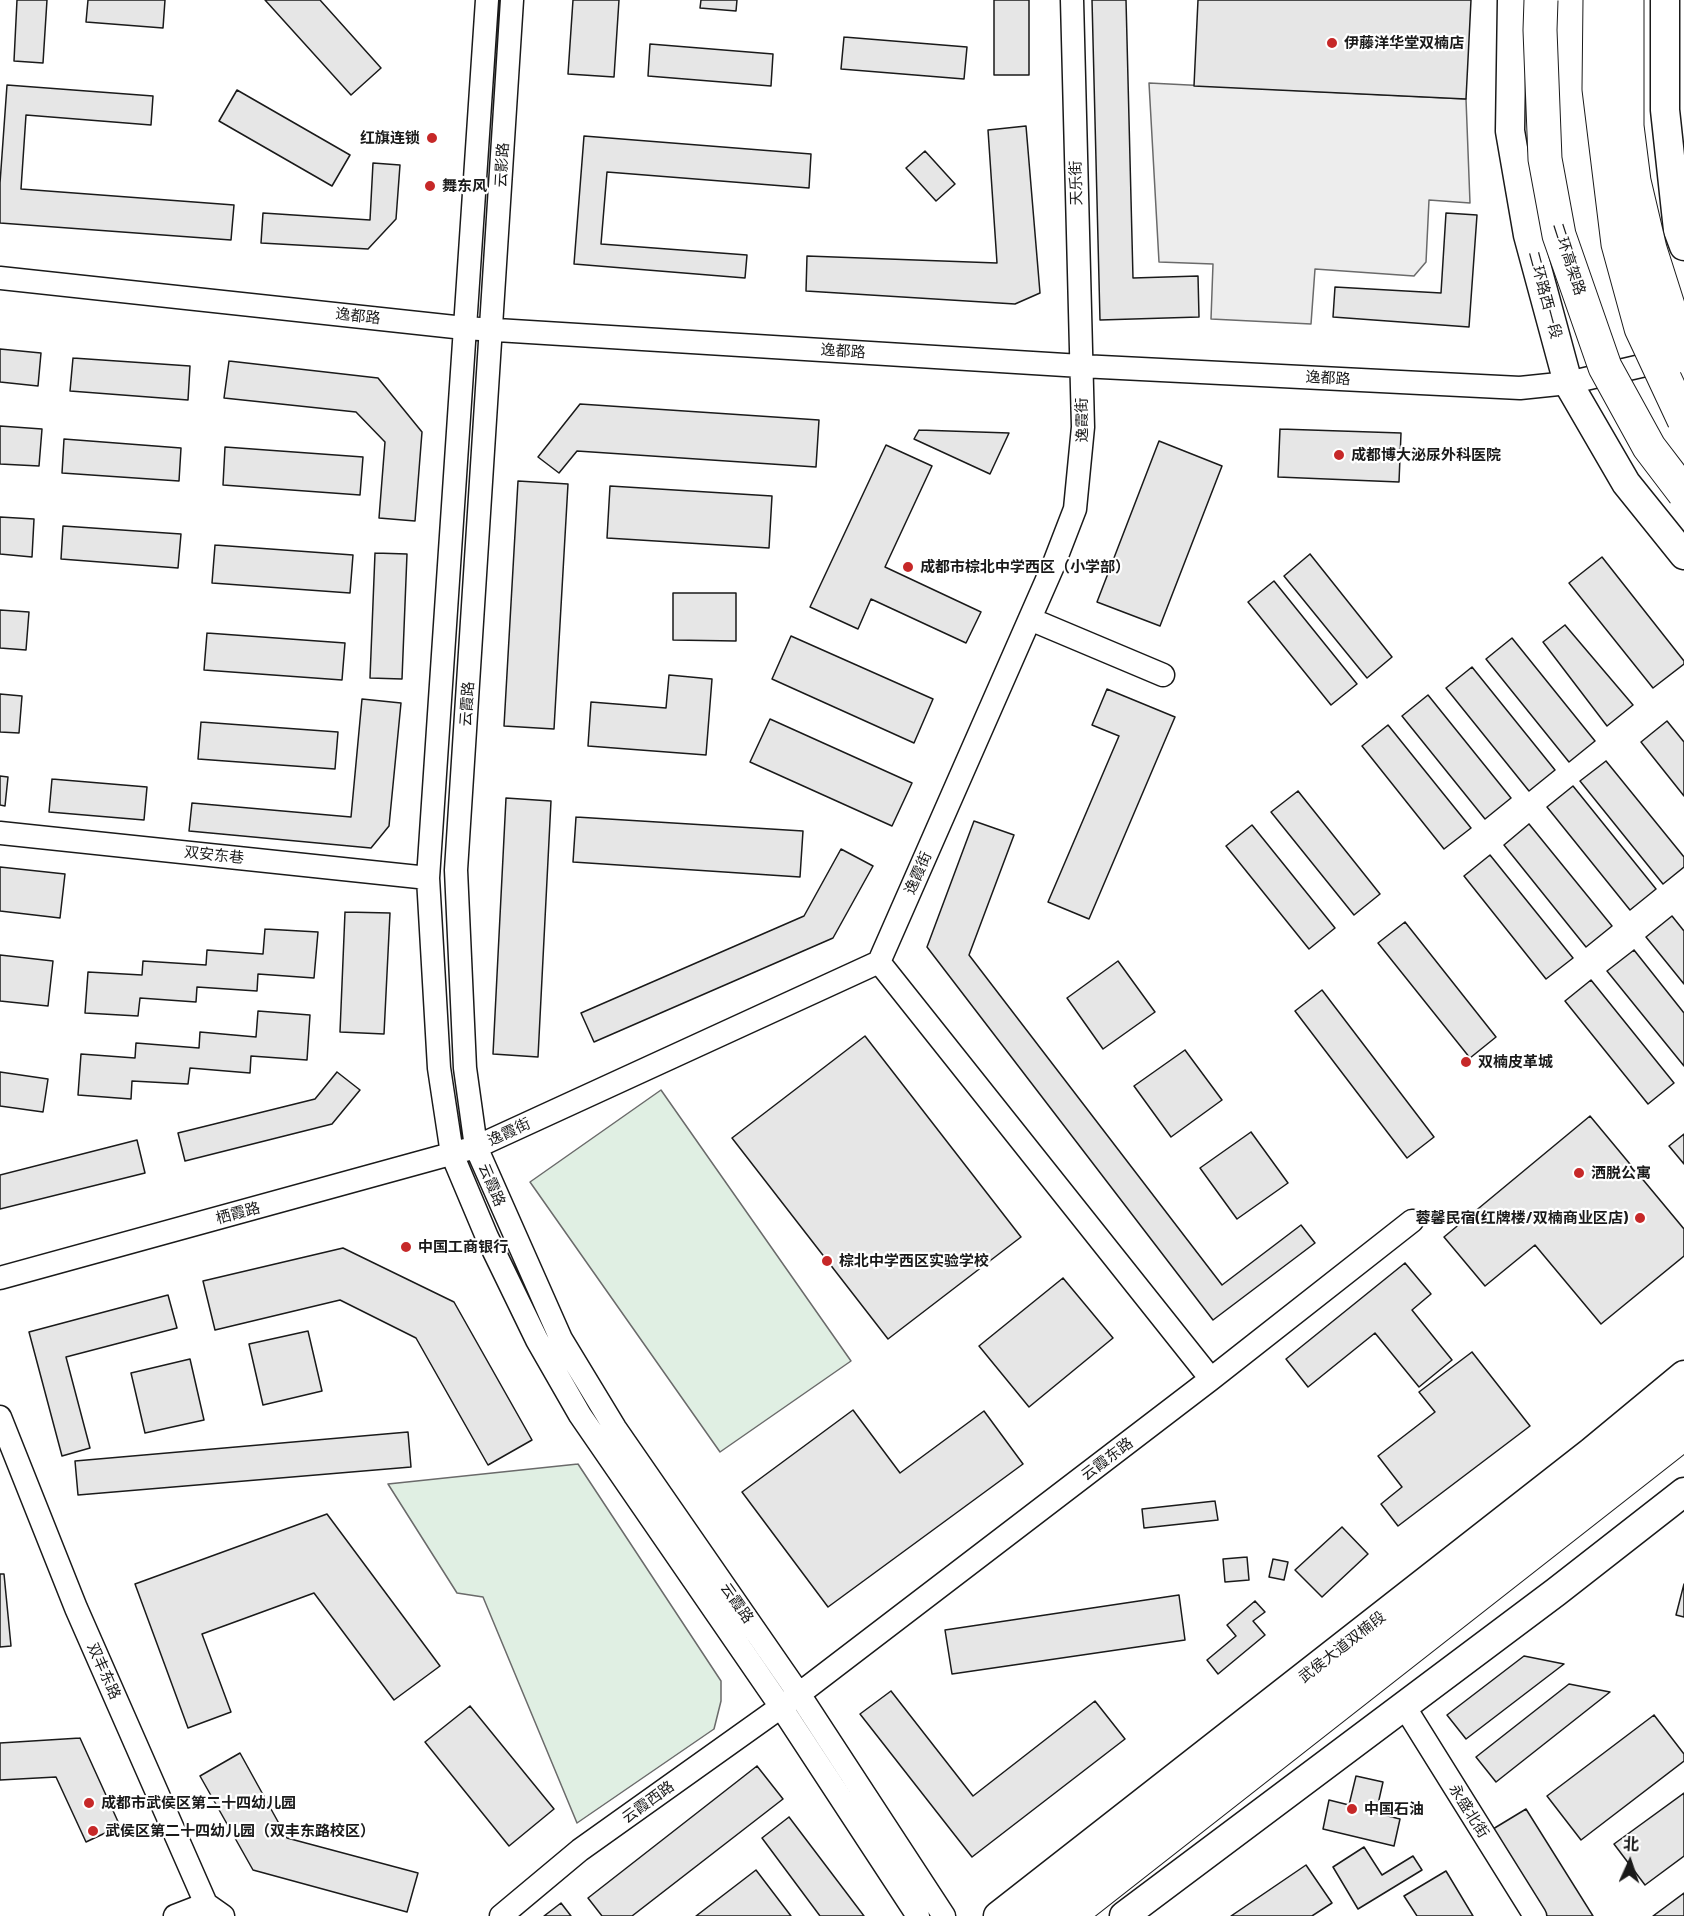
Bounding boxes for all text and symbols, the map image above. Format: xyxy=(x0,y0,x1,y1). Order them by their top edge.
place label: 伊藤洋华堂双楠店 xyxy=(1344,34,1464,52)
marker: 伊藤洋华堂双楠店 xyxy=(1325,36,1339,50)
place label: 红旗连锁 xyxy=(360,129,420,147)
marker: 红旗连锁 xyxy=(425,131,439,145)
street label: 云影路 xyxy=(492,142,512,188)
street label: 天乐街 xyxy=(1067,160,1085,206)
place label: 舞东风 xyxy=(442,177,487,195)
marker: 舞东风 xyxy=(423,179,437,193)
street label: 二环高架路 xyxy=(1549,221,1589,297)
street label: 二环路西一段 xyxy=(1525,249,1565,341)
street label: 逸都路 xyxy=(335,305,381,327)
street label: 逸都路 xyxy=(820,340,866,362)
street label: 逸都路 xyxy=(1305,368,1351,388)
street label: 逸霞街 xyxy=(1073,398,1091,442)
place label: 成都博大泌尿外科医院 xyxy=(1351,446,1501,464)
marker: 成都博大泌尿外科医院 xyxy=(1332,448,1346,462)
place label: 成都市棕北中学西区（小学部） xyxy=(920,558,1130,576)
marker: 成都市棕北中学西区（小学部） xyxy=(901,560,915,574)
street label: 云霞路 xyxy=(456,681,478,727)
street label: 双安东巷 xyxy=(183,843,245,867)
street label: 逸霞街 xyxy=(901,849,935,897)
place label: 双楠皮革城 xyxy=(1478,1053,1553,1071)
marker: 双楠皮革城 xyxy=(1459,1055,1473,1069)
street label: 逸霞街 xyxy=(485,1114,533,1150)
street label: 云霞路 xyxy=(475,1161,509,1209)
place label: 洒脱公寓 xyxy=(1591,1164,1651,1182)
marker: 洒脱公寓 xyxy=(1572,1166,1586,1180)
street label: 栖霞路 xyxy=(214,1198,262,1228)
place label: 蓉馨民宿(红牌楼/双楠商业区店) xyxy=(1415,1209,1628,1227)
marker: 蓉馨民宿(红牌楼/双楠商业区店) xyxy=(1633,1211,1647,1225)
place label: 中国工商银行 xyxy=(418,1238,508,1256)
marker: 中国工商银行 xyxy=(399,1240,413,1254)
place label: 棕北中学西区实验学校 xyxy=(839,1252,989,1270)
marker: 棕北中学西区实验学校 xyxy=(820,1254,834,1268)
street label: 云霞东路 xyxy=(1078,1434,1136,1484)
street label: 云霞路 xyxy=(717,1579,757,1627)
street label: 武侯大道双楠段 xyxy=(1295,1608,1389,1686)
street label: 双丰东路 xyxy=(84,1640,124,1702)
street label: 云霞西路 xyxy=(618,1777,678,1827)
street label: 永盛北街 xyxy=(1445,1781,1493,1841)
place label: 成都市武侯区第二十四幼儿园 xyxy=(101,1794,296,1812)
marker: 成都市武侯区第二十四幼儿园 xyxy=(82,1796,96,1810)
place label: 中国石油 xyxy=(1364,1800,1424,1818)
marker: 中国石油 xyxy=(1345,1802,1359,1816)
place label: 武侯区第二十四幼儿园（双丰东路校区） xyxy=(105,1822,375,1840)
marker: 武侯区第二十四幼儿园（双丰东路校区） xyxy=(86,1824,100,1838)
north arrow xyxy=(1600,1832,1660,1892)
text: 北 xyxy=(1622,1834,1639,1853)

